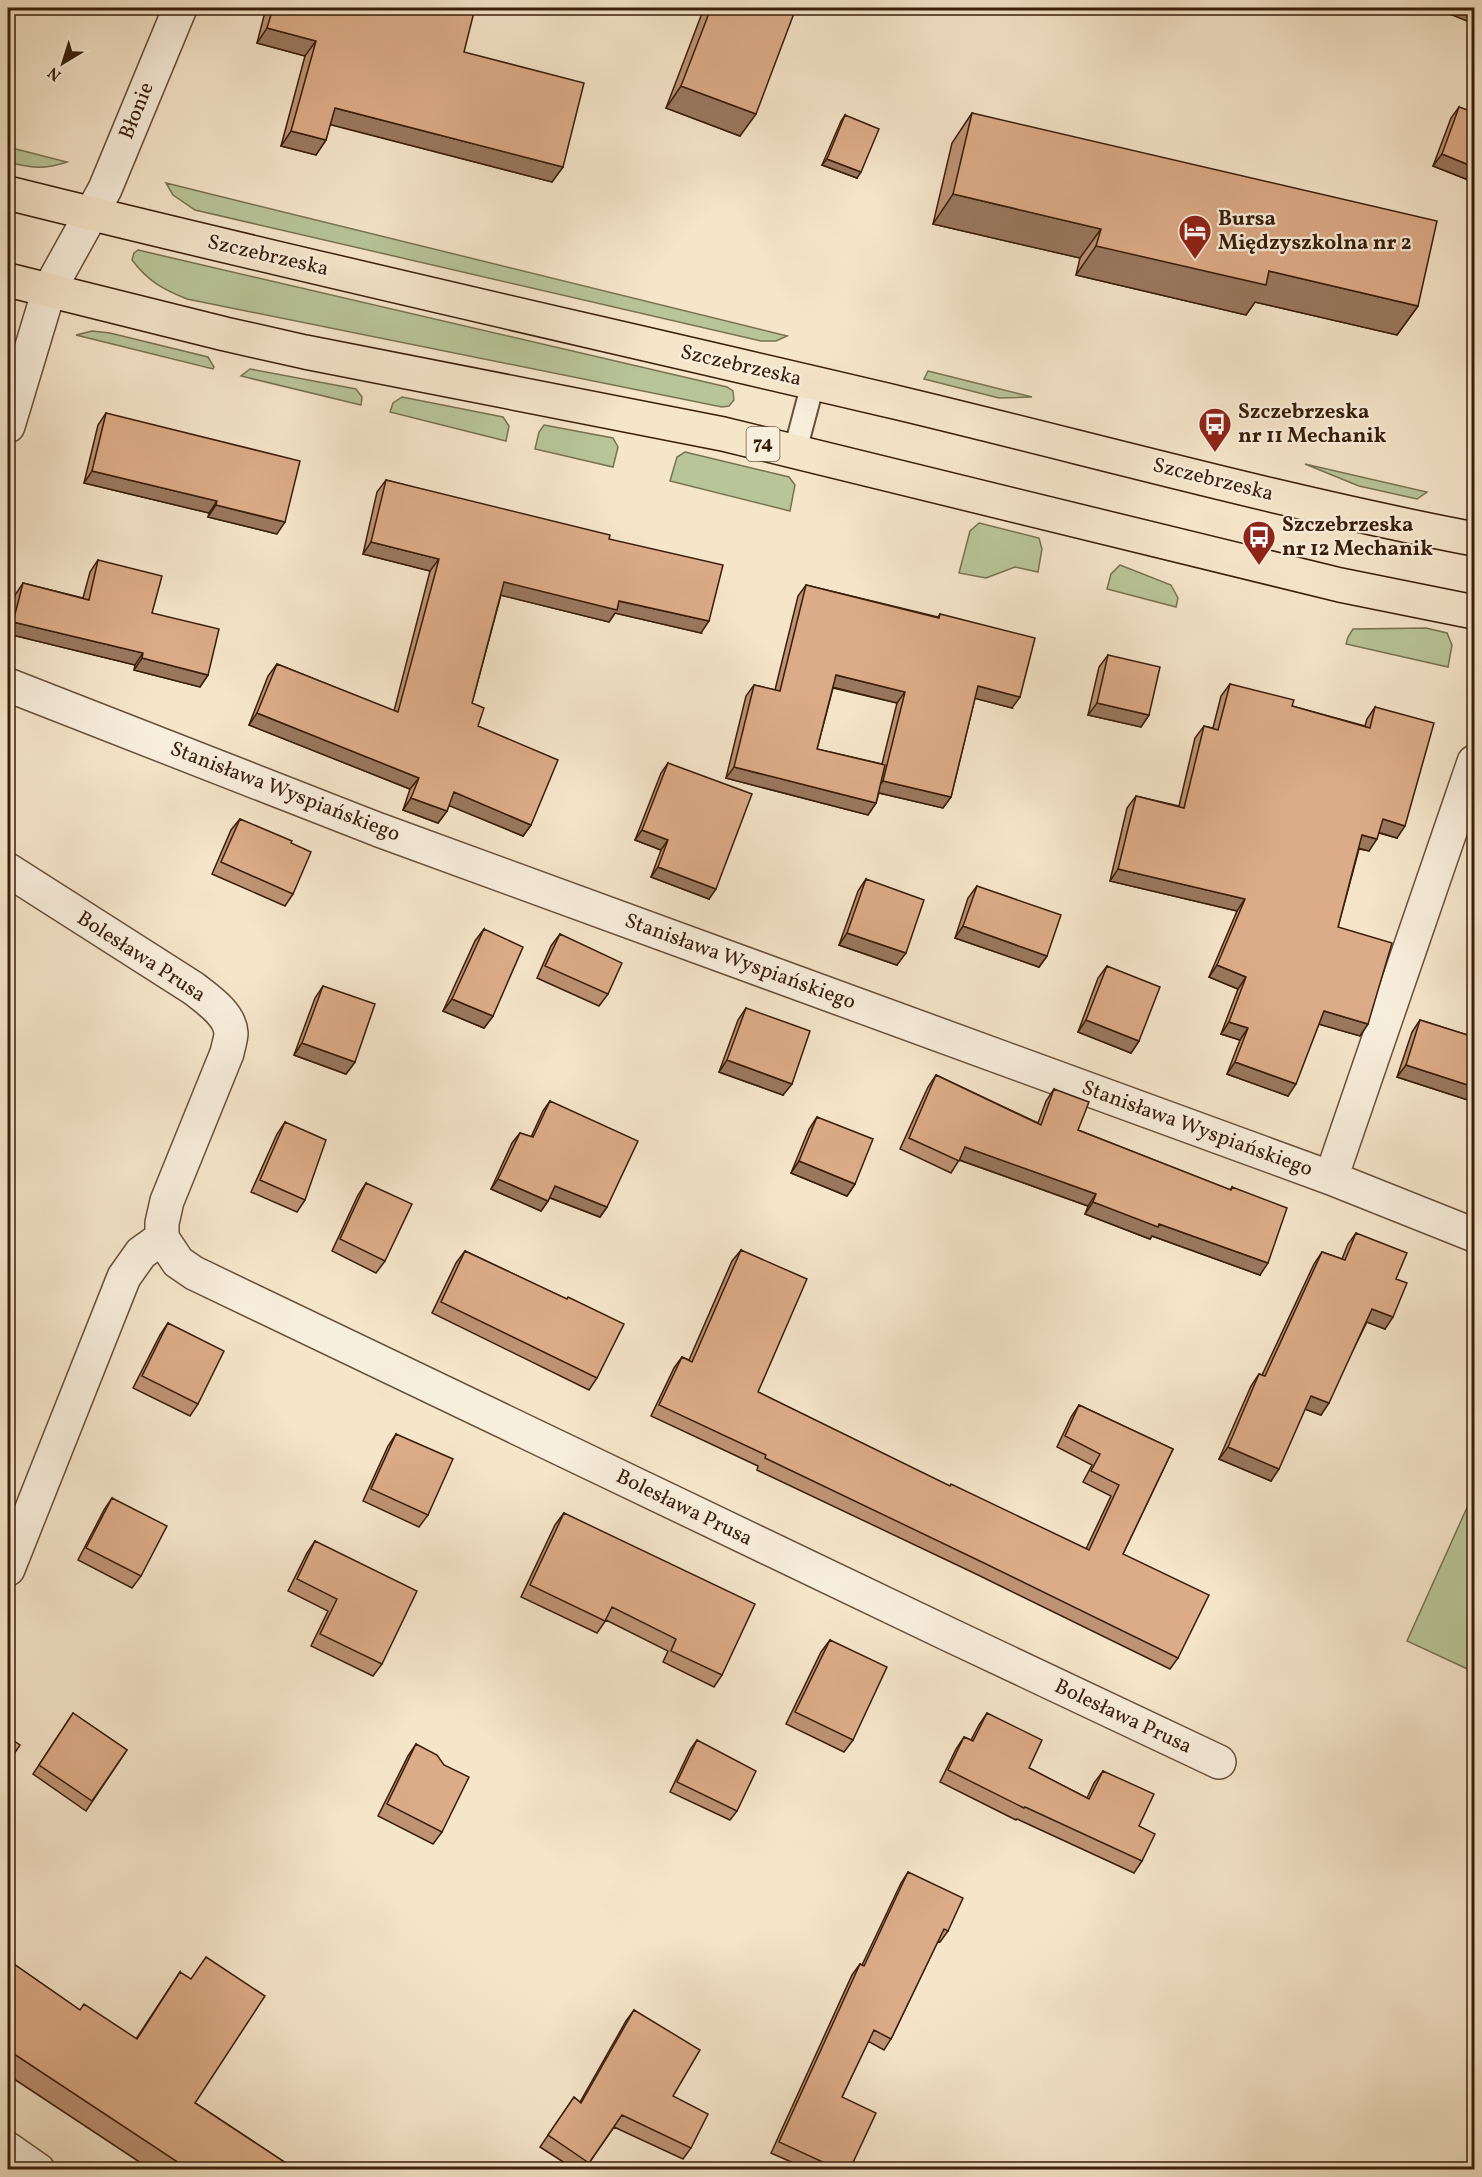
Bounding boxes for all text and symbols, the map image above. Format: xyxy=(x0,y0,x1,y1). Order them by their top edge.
north arrow xyxy=(33,33,93,93)
text: N xyxy=(43,61,66,85)
street label: Błonie xyxy=(112,78,162,144)
place label: Bursa Międzyszkolna nr 2 xyxy=(1218,205,1412,258)
hotel icon: Bursa Międzyszkolna nr 2 xyxy=(1177,213,1213,260)
street label: Szczebrzeska xyxy=(205,228,331,284)
street label: Szczebrzeska xyxy=(678,338,804,394)
place label: Szczebrzeska nr 11 Mechanik xyxy=(1238,398,1387,451)
bus stop icon: Szczebrzeska nr 11 Mechanik xyxy=(1197,406,1233,453)
road number: 74 xyxy=(746,427,780,461)
street label: Szczebrzeska xyxy=(1150,451,1276,509)
place label: Szczebrzeska nr 12 Mechanik xyxy=(1282,511,1433,564)
bus stop icon: Szczebrzeska nr 12 Mechanik xyxy=(1241,519,1277,566)
street label: Stanisława Wyspiańskiego xyxy=(166,735,404,849)
street label: Bolesława Prusa xyxy=(71,904,211,1010)
street label: Stanisława Wyspiańskiego xyxy=(620,907,860,1017)
street label: Stanisława Wyspiańskiego xyxy=(1077,1074,1317,1184)
street label: Bolesława Prusa xyxy=(611,1462,757,1554)
street label: Bolesława Prusa xyxy=(1050,1672,1196,1762)

